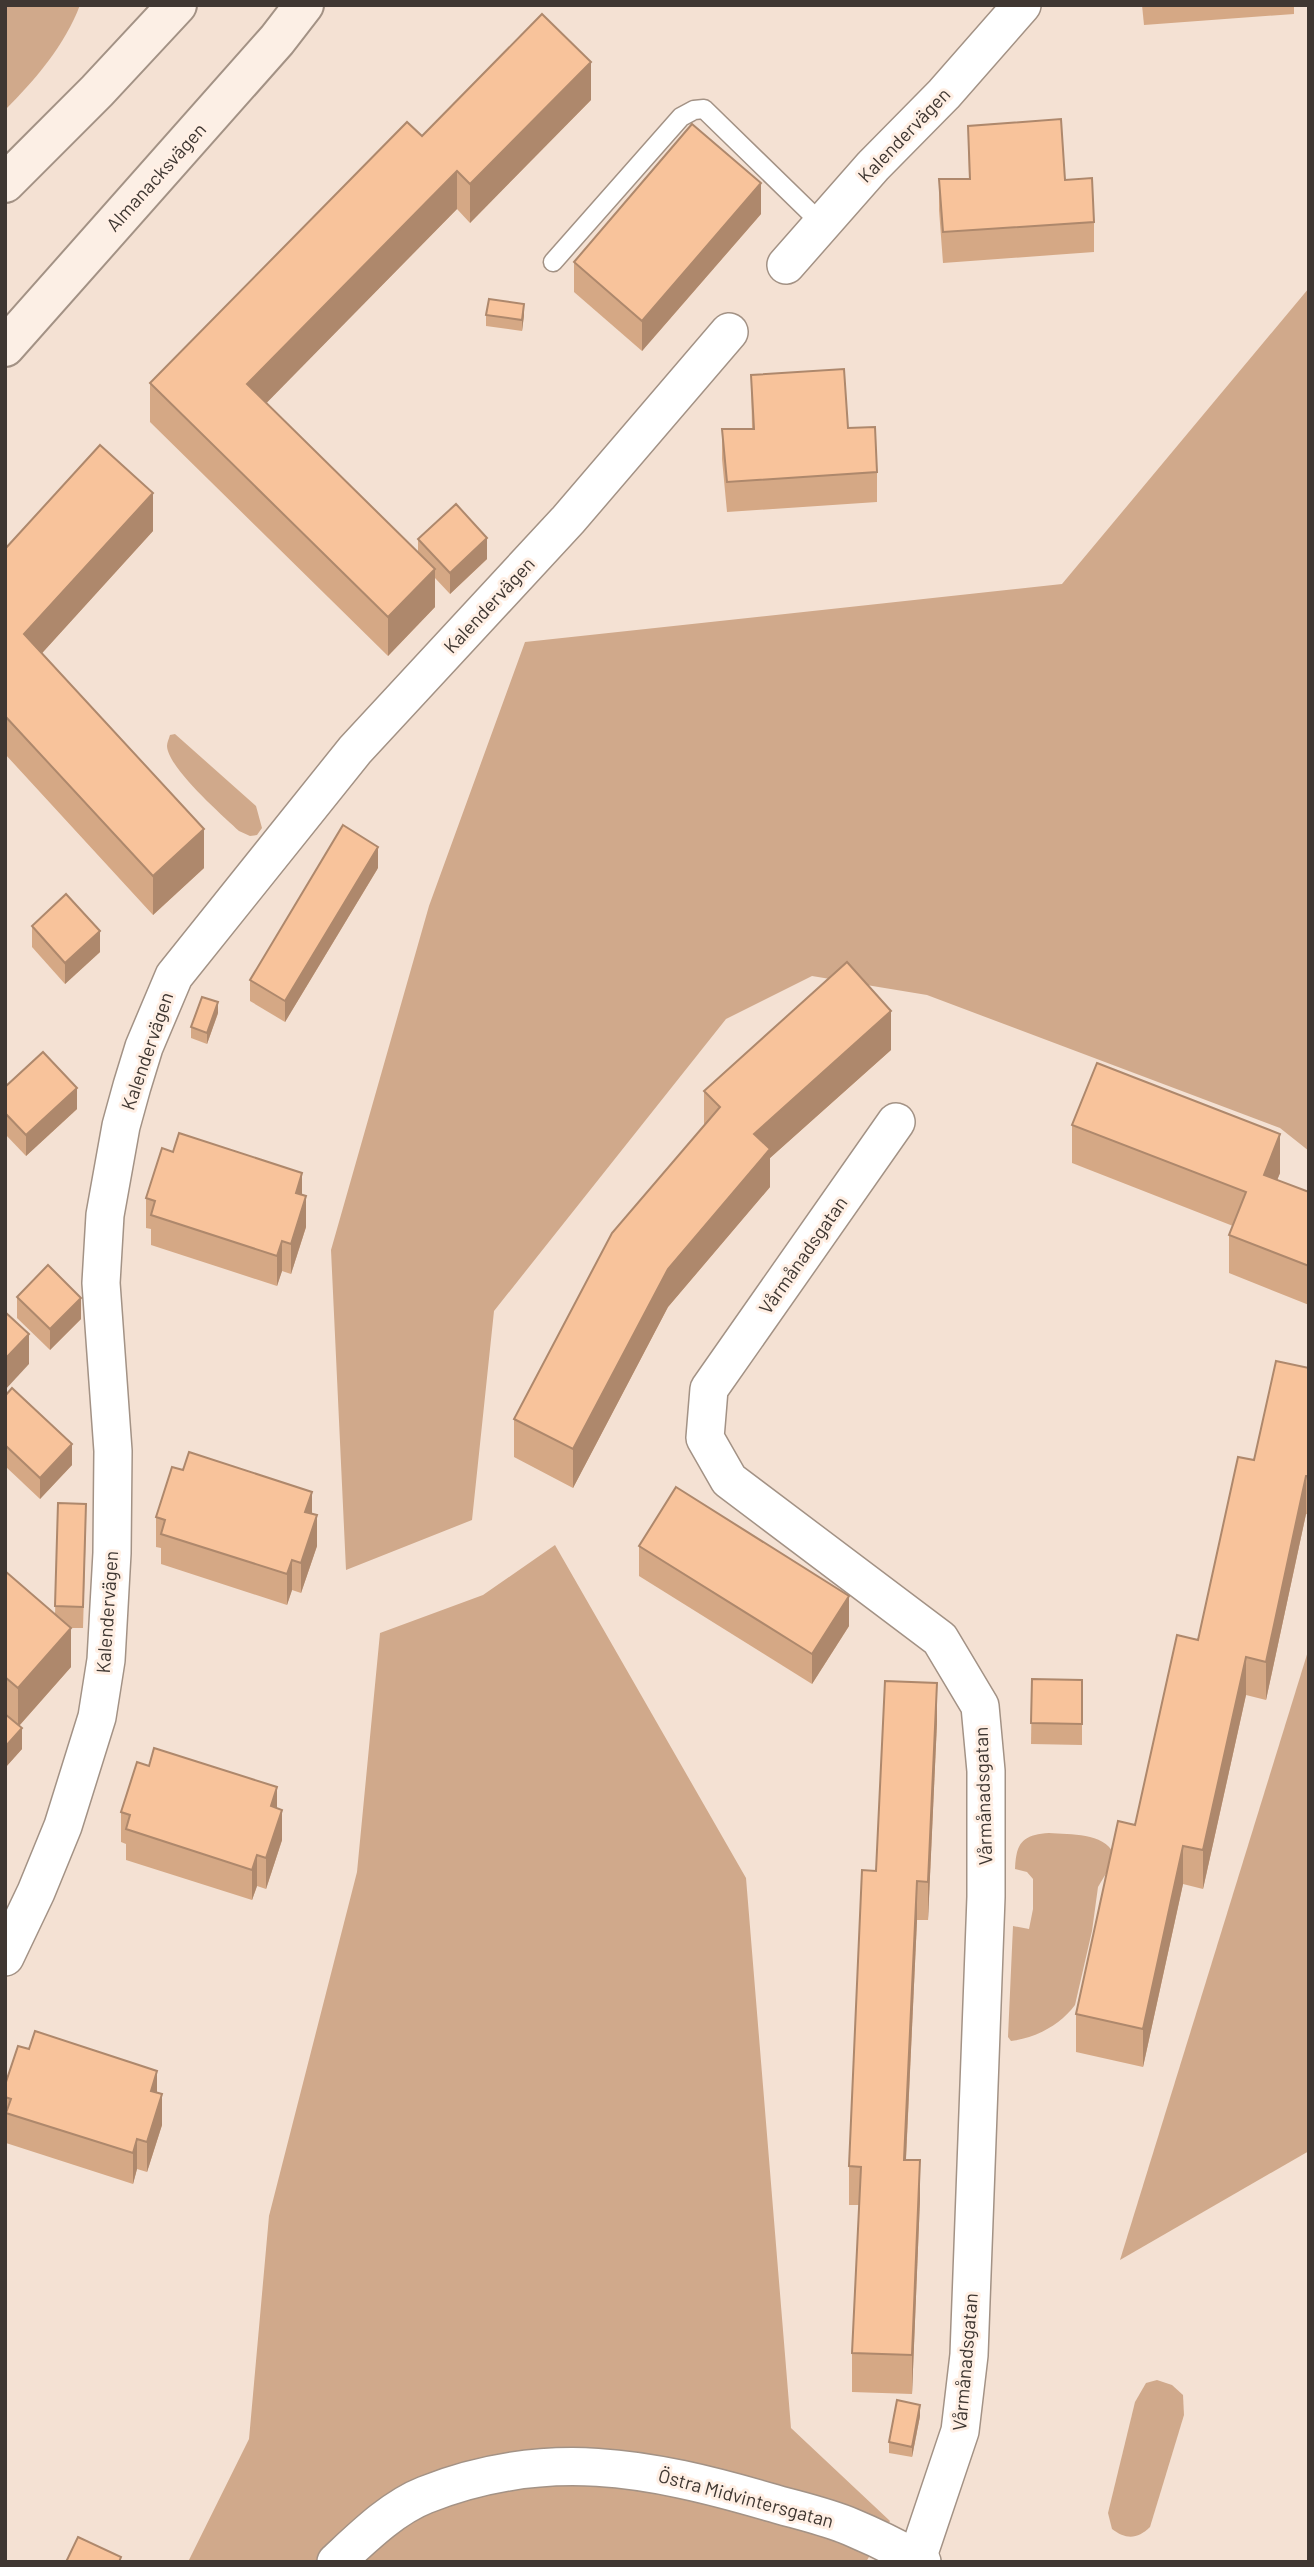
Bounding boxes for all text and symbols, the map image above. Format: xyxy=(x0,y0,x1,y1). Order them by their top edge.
street label: Kalendervägen xyxy=(853,82,955,187)
street label: Almanacksvägen xyxy=(101,118,210,236)
street label: Kalendervägen xyxy=(438,552,539,657)
street label: Kalendervägen xyxy=(116,989,177,1113)
street label: Vårmånadsgatan xyxy=(753,1191,852,1318)
street label: Kalendervägen xyxy=(91,1550,122,1674)
street label: Vårmånadsgatan xyxy=(969,1726,996,1866)
street label: Vårmånadsgatan xyxy=(947,2292,982,2432)
street label: Östra Midvintersgatan xyxy=(656,2463,836,2532)

